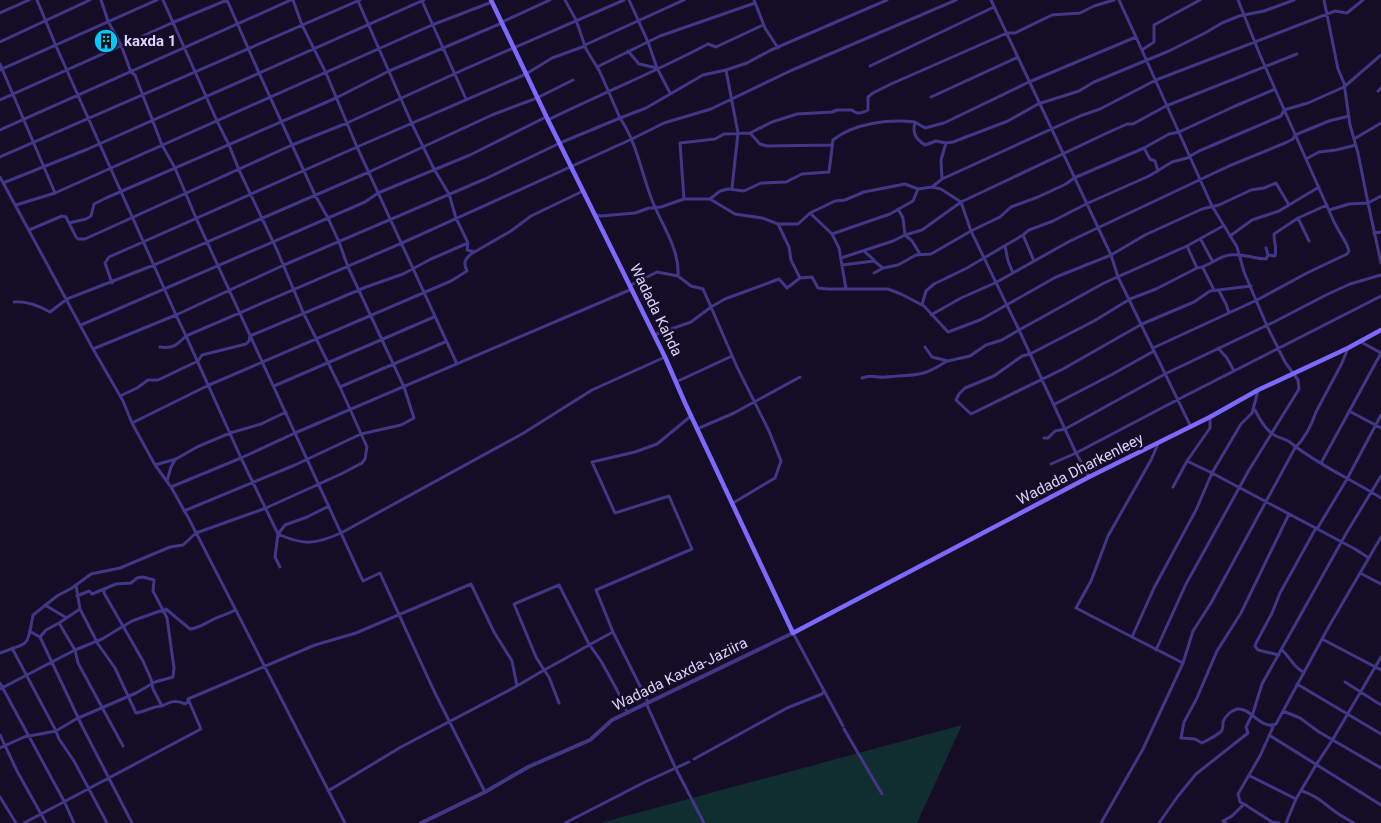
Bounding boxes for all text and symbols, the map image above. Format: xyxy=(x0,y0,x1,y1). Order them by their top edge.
building icon: kaxda 1 xyxy=(93,28,119,54)
place label: kaxda 1 xyxy=(124,32,176,50)
street label: Wadada Kahda xyxy=(626,261,686,359)
street label: Wadada Dharkenleey xyxy=(1014,429,1146,509)
street label: Wadada Kaxda-Jaziira xyxy=(610,633,750,715)

